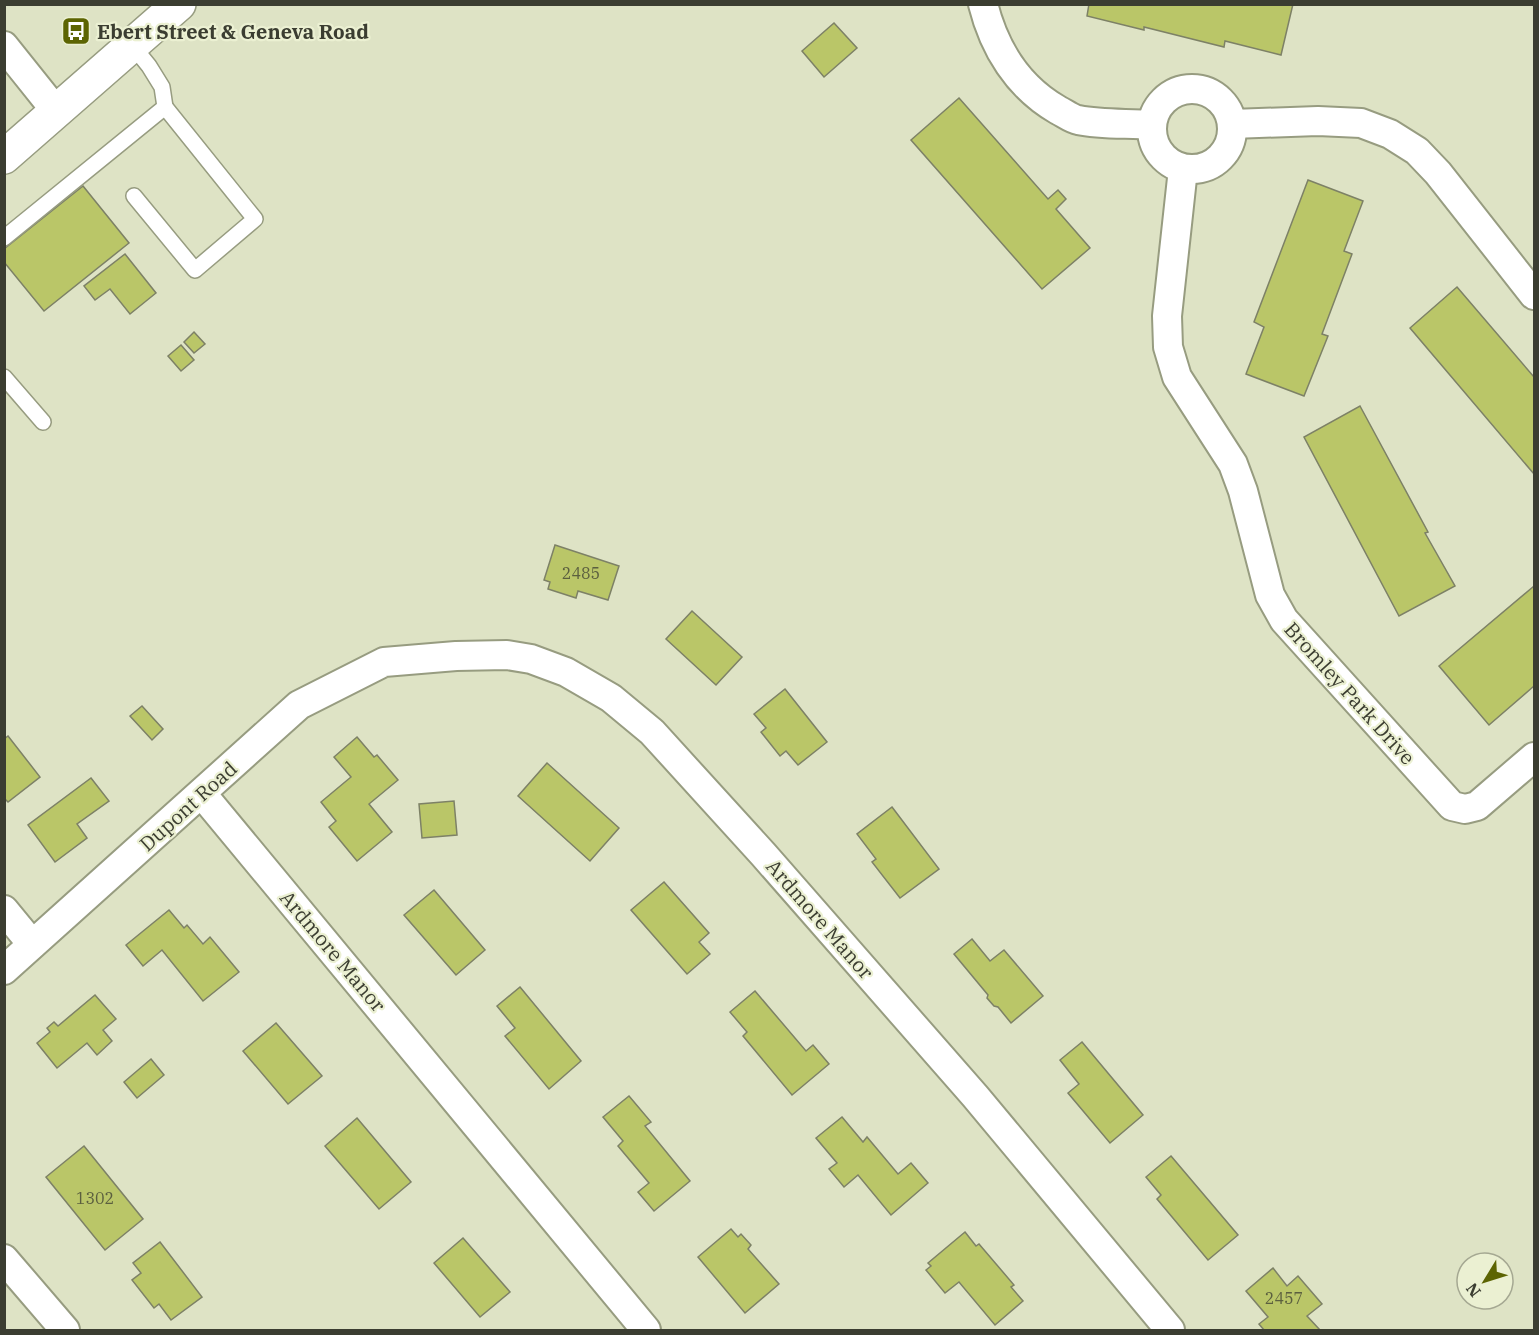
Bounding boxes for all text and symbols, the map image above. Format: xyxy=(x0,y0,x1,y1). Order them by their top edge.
bus stop icon: Ebert Street & Geneva Road xyxy=(60,15,92,47)
place label: Ebert Street & Geneva Road xyxy=(97,18,369,45)
house number: 2485 xyxy=(562,563,600,583)
street label: Bromley Park Drive xyxy=(1279,616,1421,770)
street label: Dupont Road xyxy=(133,755,243,857)
street label: Ardmore Manor xyxy=(760,853,880,985)
street label: Ardmore Manor xyxy=(274,885,392,1017)
house number: 1302 xyxy=(76,1188,114,1208)
north arrow xyxy=(1455,1251,1515,1311)
text: N xyxy=(1461,1279,1485,1301)
house number: 2457 xyxy=(1265,1288,1303,1308)

